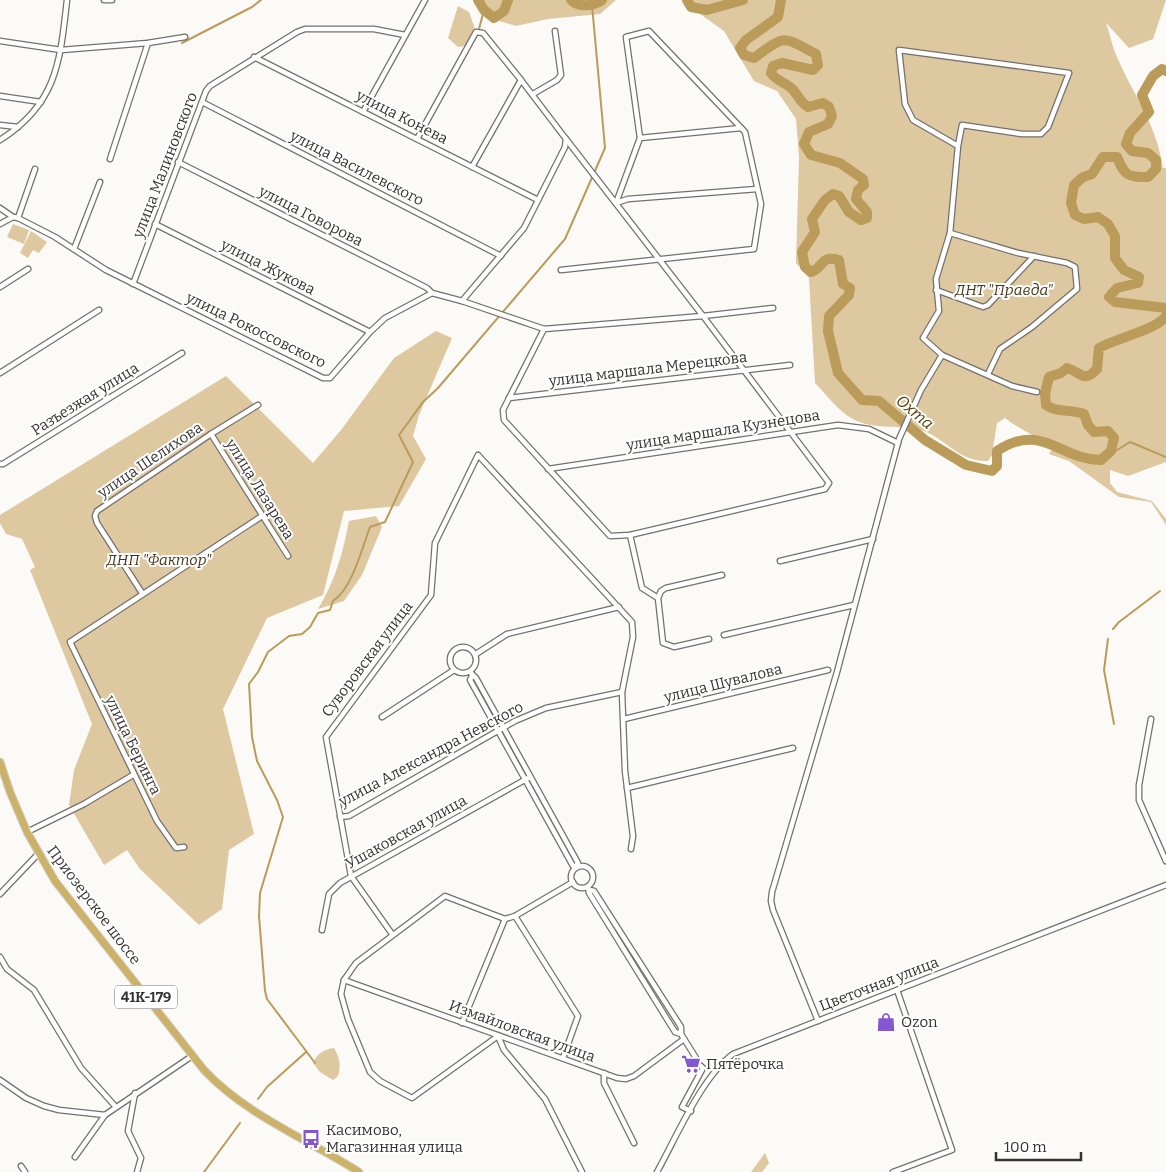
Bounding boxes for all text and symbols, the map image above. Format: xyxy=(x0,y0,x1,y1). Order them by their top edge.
street label: улица Конева xyxy=(352,86,451,148)
street label: улица Малиновского xyxy=(129,90,201,241)
street label: улица Василевского xyxy=(286,126,427,210)
street label: улица Говорова xyxy=(255,182,366,250)
street label: улица Жукова xyxy=(217,235,318,298)
park label: ДНТ "Правда" xyxy=(954,281,1053,299)
street label: улица Рокоссовского xyxy=(182,288,329,372)
street label: улица маршала Мерецкова xyxy=(547,348,748,390)
street label: Разъезжая улица xyxy=(28,359,142,439)
water label: Охта xyxy=(892,391,938,433)
street label: улица маршала Кузнецова xyxy=(624,406,821,454)
street label: улица Шелихова xyxy=(93,418,206,502)
street label: улица Лазарева xyxy=(221,435,298,543)
park label: ДНП "Фактор" xyxy=(106,551,212,569)
street label: Суворовская улица xyxy=(318,598,416,720)
street label: улица Шувалова xyxy=(661,660,784,707)
street label: улица Беринга xyxy=(101,691,165,798)
street label: улица Александра Невского xyxy=(335,698,526,811)
street label: Ушаковская улица xyxy=(342,791,470,873)
street label: Приозерское шоссе xyxy=(43,842,145,968)
street label: Цветочная улица xyxy=(817,953,941,1015)
road number: 41К-179 xyxy=(115,986,177,1009)
street label: Измайловская улица xyxy=(446,996,598,1066)
shop icon: Ozon xyxy=(875,1011,897,1033)
place label: Ozon xyxy=(901,1013,938,1031)
supermarket icon: Пятёрочка xyxy=(680,1053,702,1075)
place label: Пятёрочка xyxy=(706,1055,784,1073)
place label: Касимово, Магазинная улица xyxy=(326,1121,463,1156)
bus stop icon: Касимово, Магазинная улица xyxy=(300,1128,322,1150)
scale bar xyxy=(996,1130,1081,1162)
text: 100 m xyxy=(1004,1138,1047,1156)

